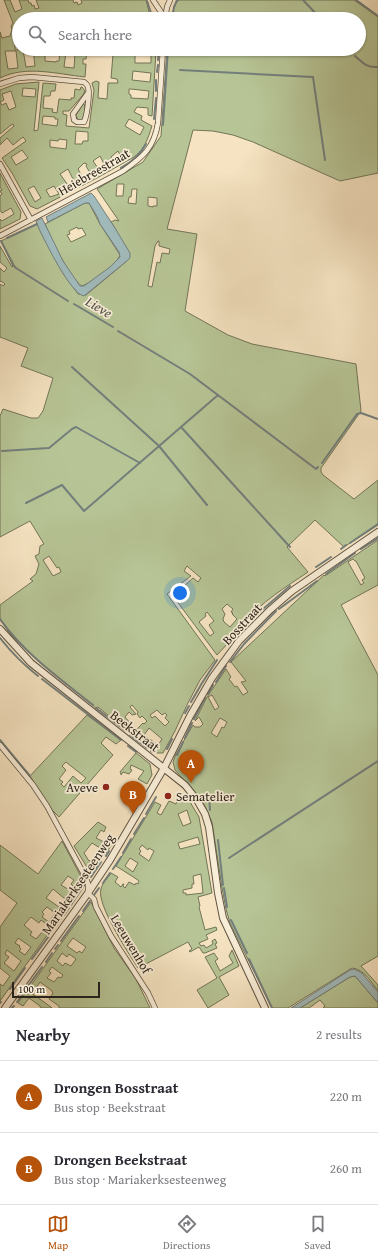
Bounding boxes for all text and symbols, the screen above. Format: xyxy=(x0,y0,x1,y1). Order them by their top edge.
search box xyxy=(12,12,366,56)
icon: search xyxy=(26,23,48,45)
text: Search here xyxy=(58,24,132,45)
street label: Heiebreestraat xyxy=(54,143,134,200)
water label: Lieve xyxy=(81,291,116,323)
your location xyxy=(170,583,190,603)
street label: Bosstraat xyxy=(218,599,267,649)
street label: Beekstraat xyxy=(106,706,164,757)
pin: A xyxy=(178,750,204,783)
place label: Aveve xyxy=(66,778,98,797)
pin: B xyxy=(120,781,146,814)
marker: Aveve xyxy=(101,782,111,792)
place label: Sematelier xyxy=(176,787,235,806)
marker: Sematelier xyxy=(163,791,173,801)
street label: Mariakerksesteenweg xyxy=(37,829,119,938)
street label: Leeuwenhof xyxy=(106,911,157,979)
scale bar xyxy=(12,980,100,999)
text: 100 m xyxy=(18,981,45,997)
text: Nearby xyxy=(16,1022,70,1047)
text: 2 results xyxy=(316,1025,362,1044)
text: Drongen Bosstraat xyxy=(54,1077,178,1098)
text: A xyxy=(25,1087,33,1106)
text: 220 m xyxy=(330,1087,362,1106)
text: Bus stop · Beekstraat xyxy=(54,1098,166,1117)
text: Drongen Beekstraat xyxy=(54,1149,187,1170)
text: B xyxy=(25,1159,33,1178)
text: 260 m xyxy=(330,1159,362,1178)
text: Bus stop · Mariakerksesteenweg xyxy=(54,1170,226,1189)
tab: Map xyxy=(47,1213,69,1253)
tab: Directions xyxy=(163,1213,210,1253)
tab: Saved xyxy=(304,1213,331,1253)

